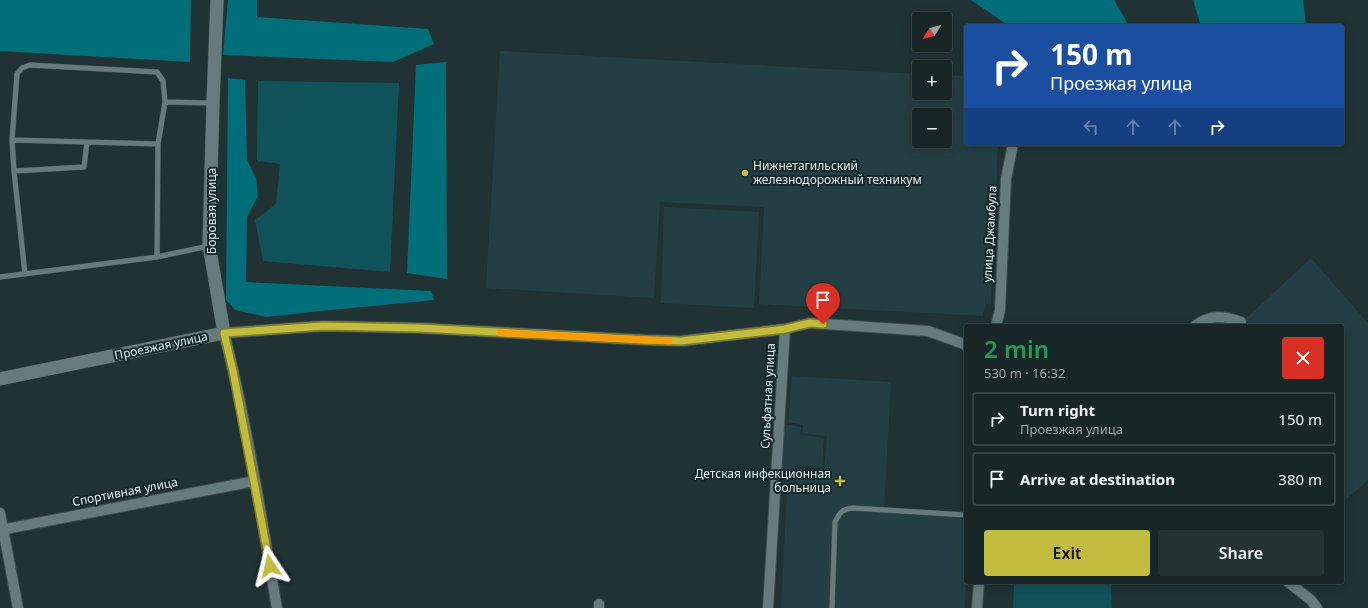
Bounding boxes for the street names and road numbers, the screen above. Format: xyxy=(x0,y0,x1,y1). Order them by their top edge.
street label: Боровая улица xyxy=(203,168,220,254)
street label: улица Джамбула xyxy=(978,185,1001,283)
street label: Проезжая улица xyxy=(113,327,209,364)
street label: Сульфатная улица xyxy=(756,343,779,449)
street label: Спортивная улица xyxy=(71,473,179,510)

